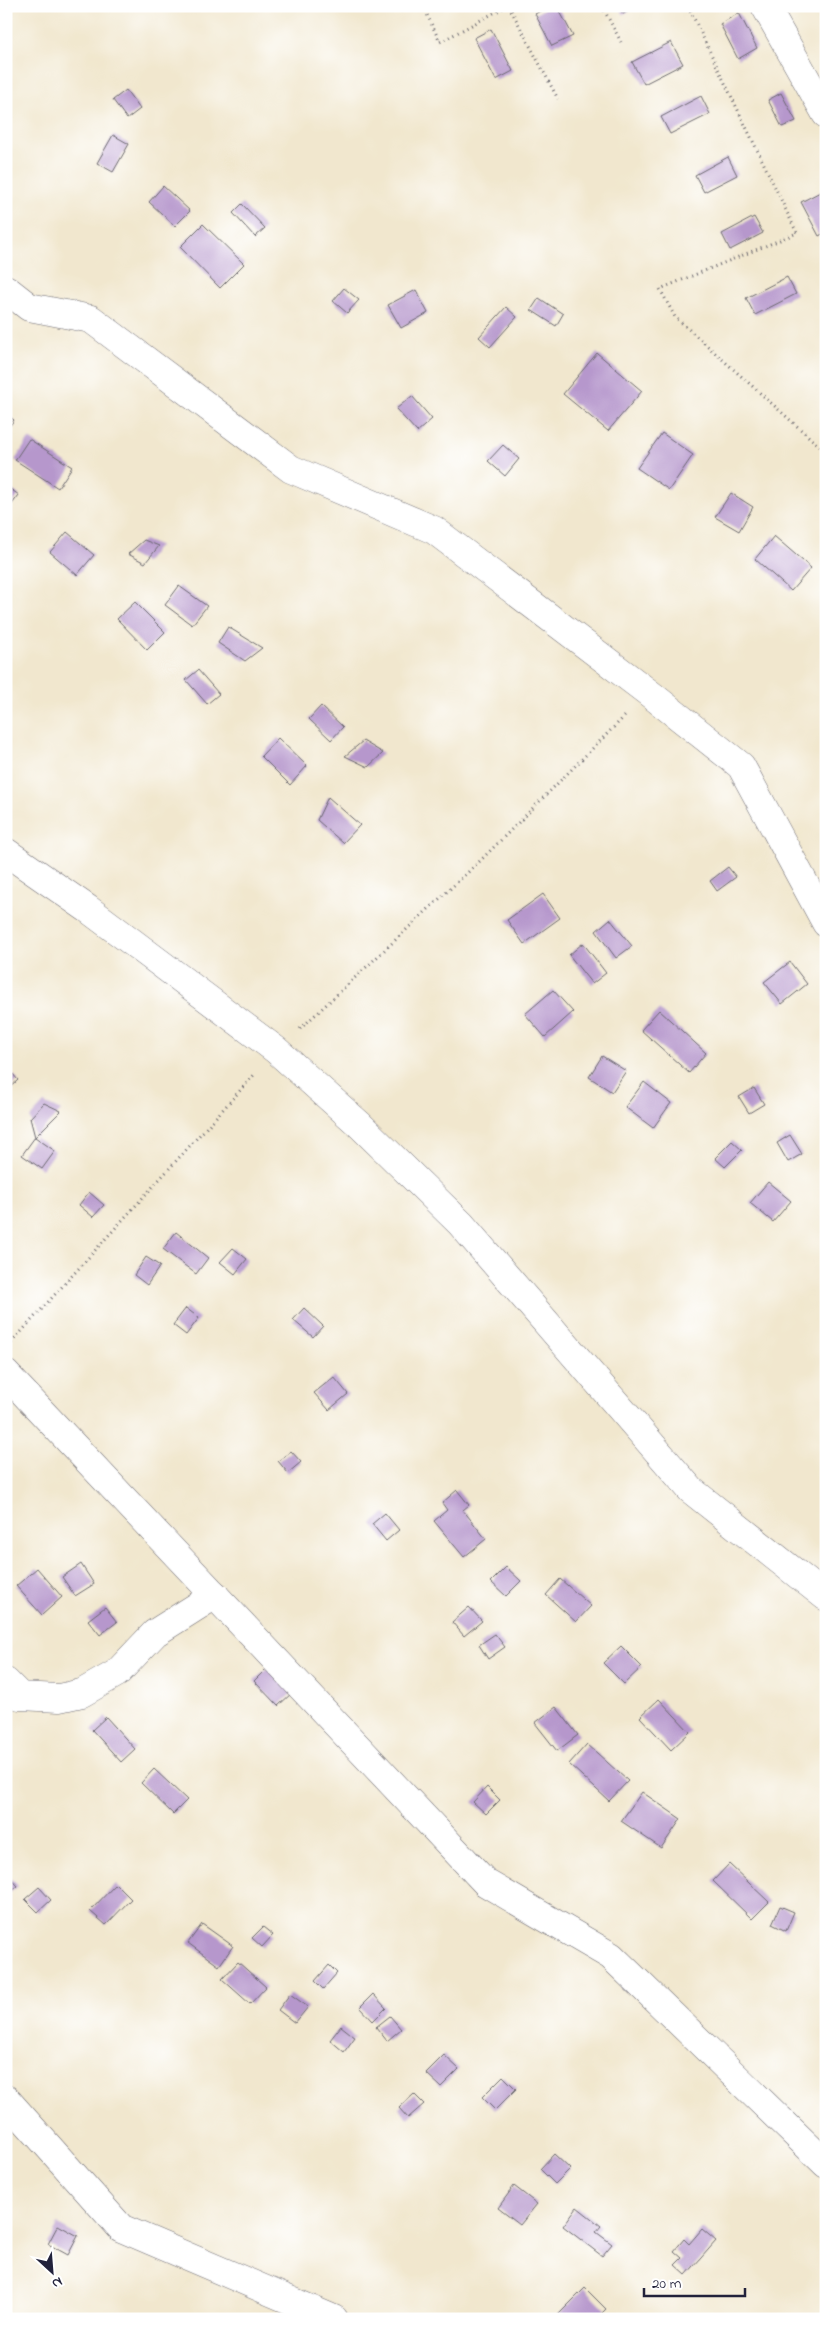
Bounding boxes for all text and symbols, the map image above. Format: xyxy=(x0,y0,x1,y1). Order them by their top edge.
north arrow xyxy=(28,2248,78,2298)
scale bar xyxy=(644,2265,746,2297)
text: N xyxy=(48,2271,66,2294)
text: 20 m xyxy=(652,2273,682,2295)

